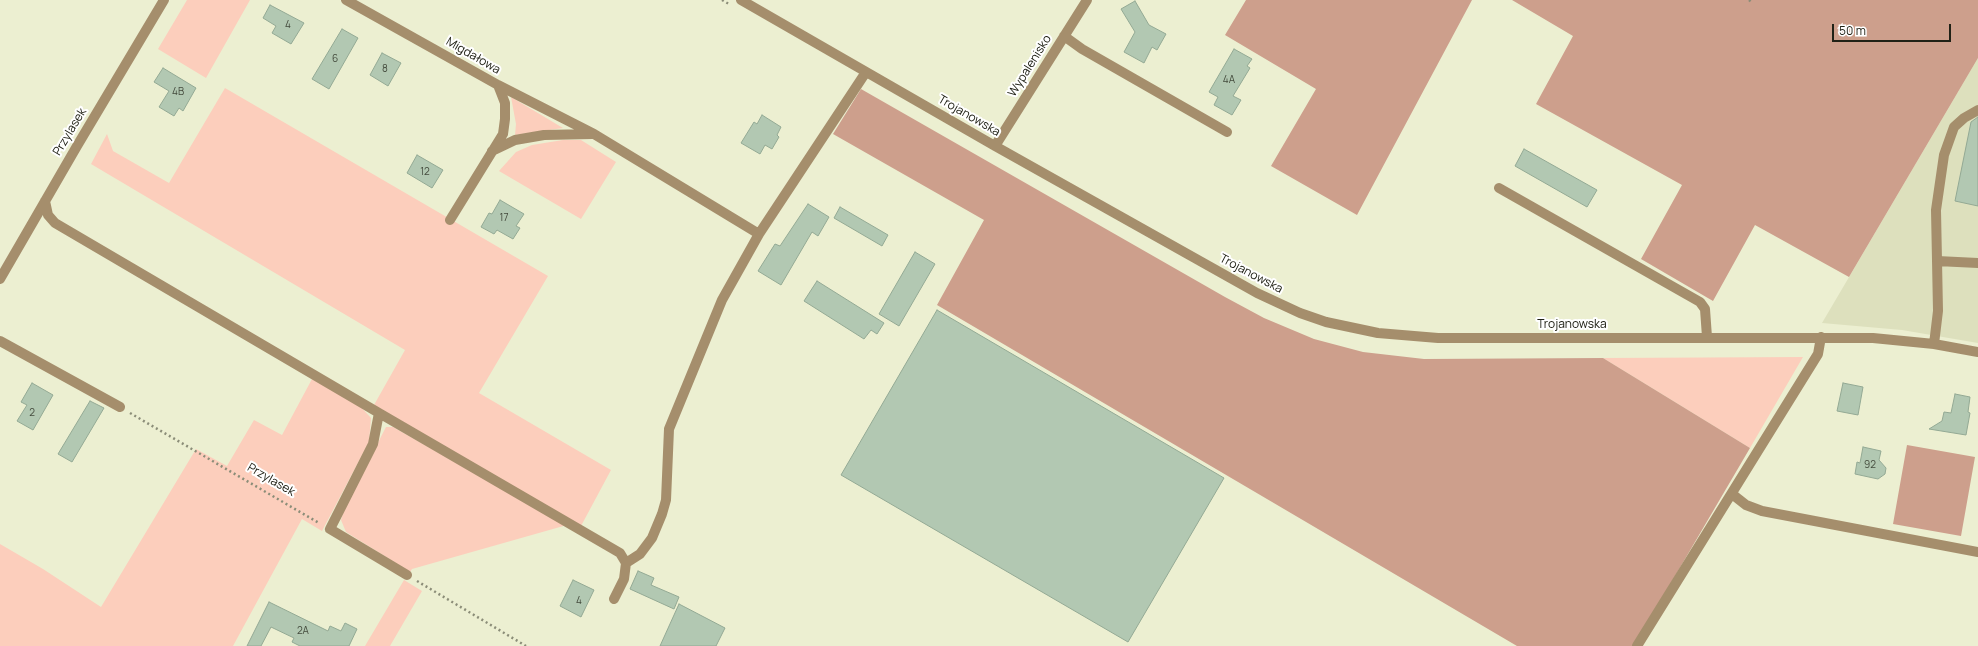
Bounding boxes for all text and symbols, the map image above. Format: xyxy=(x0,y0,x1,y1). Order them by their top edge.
scale bar xyxy=(1834,16,1953,42)
house number: 4 xyxy=(285,19,291,31)
text: 50 m xyxy=(1839,22,1866,39)
street label: Wypalenisko xyxy=(1005,32,1055,100)
street label: Migdałowa xyxy=(443,35,503,77)
house number: 6 xyxy=(332,53,338,65)
house number: 8 xyxy=(382,63,388,75)
house number: 4A xyxy=(1223,74,1235,86)
house number: 4B xyxy=(172,86,184,98)
street label: Trojanowska xyxy=(935,92,1003,140)
street label: Przylasek xyxy=(50,106,90,158)
house number: 12 xyxy=(420,166,430,178)
house number: 17 xyxy=(500,212,508,224)
street label: Trojanowska xyxy=(1217,251,1285,297)
street label: Trojanowska xyxy=(1537,318,1607,332)
house number: 2 xyxy=(29,407,35,419)
house number: 92 xyxy=(1864,459,1876,471)
street label: Przylasek xyxy=(245,461,297,499)
house number: 4 xyxy=(576,595,582,607)
house number: 2A xyxy=(297,625,309,637)

